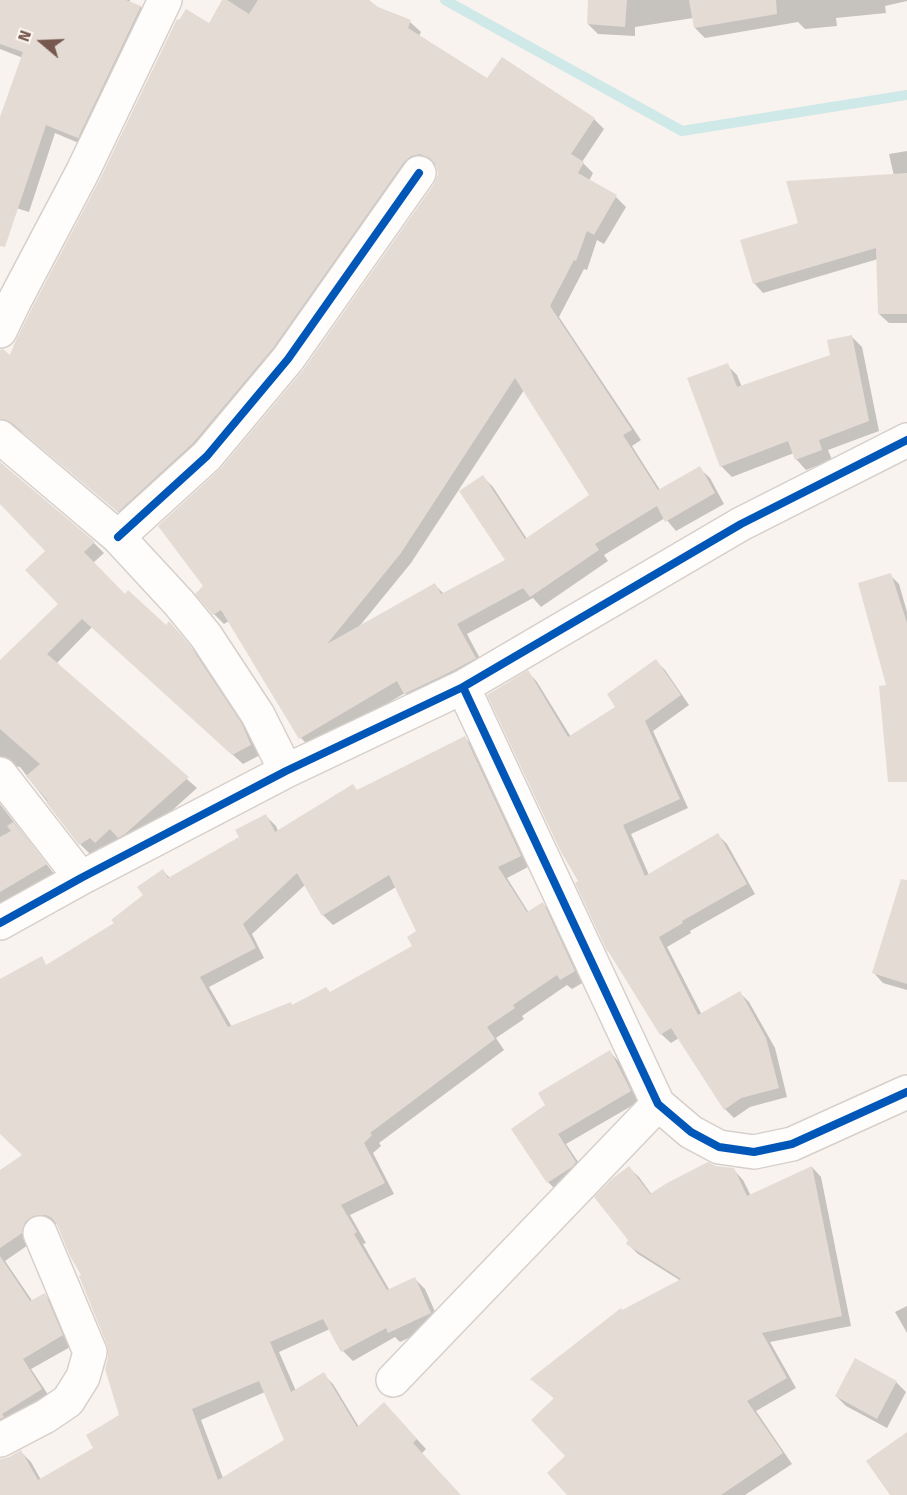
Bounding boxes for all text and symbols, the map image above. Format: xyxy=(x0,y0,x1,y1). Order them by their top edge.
north arrow xyxy=(12,12,72,72)
text: N xyxy=(14,28,35,44)

